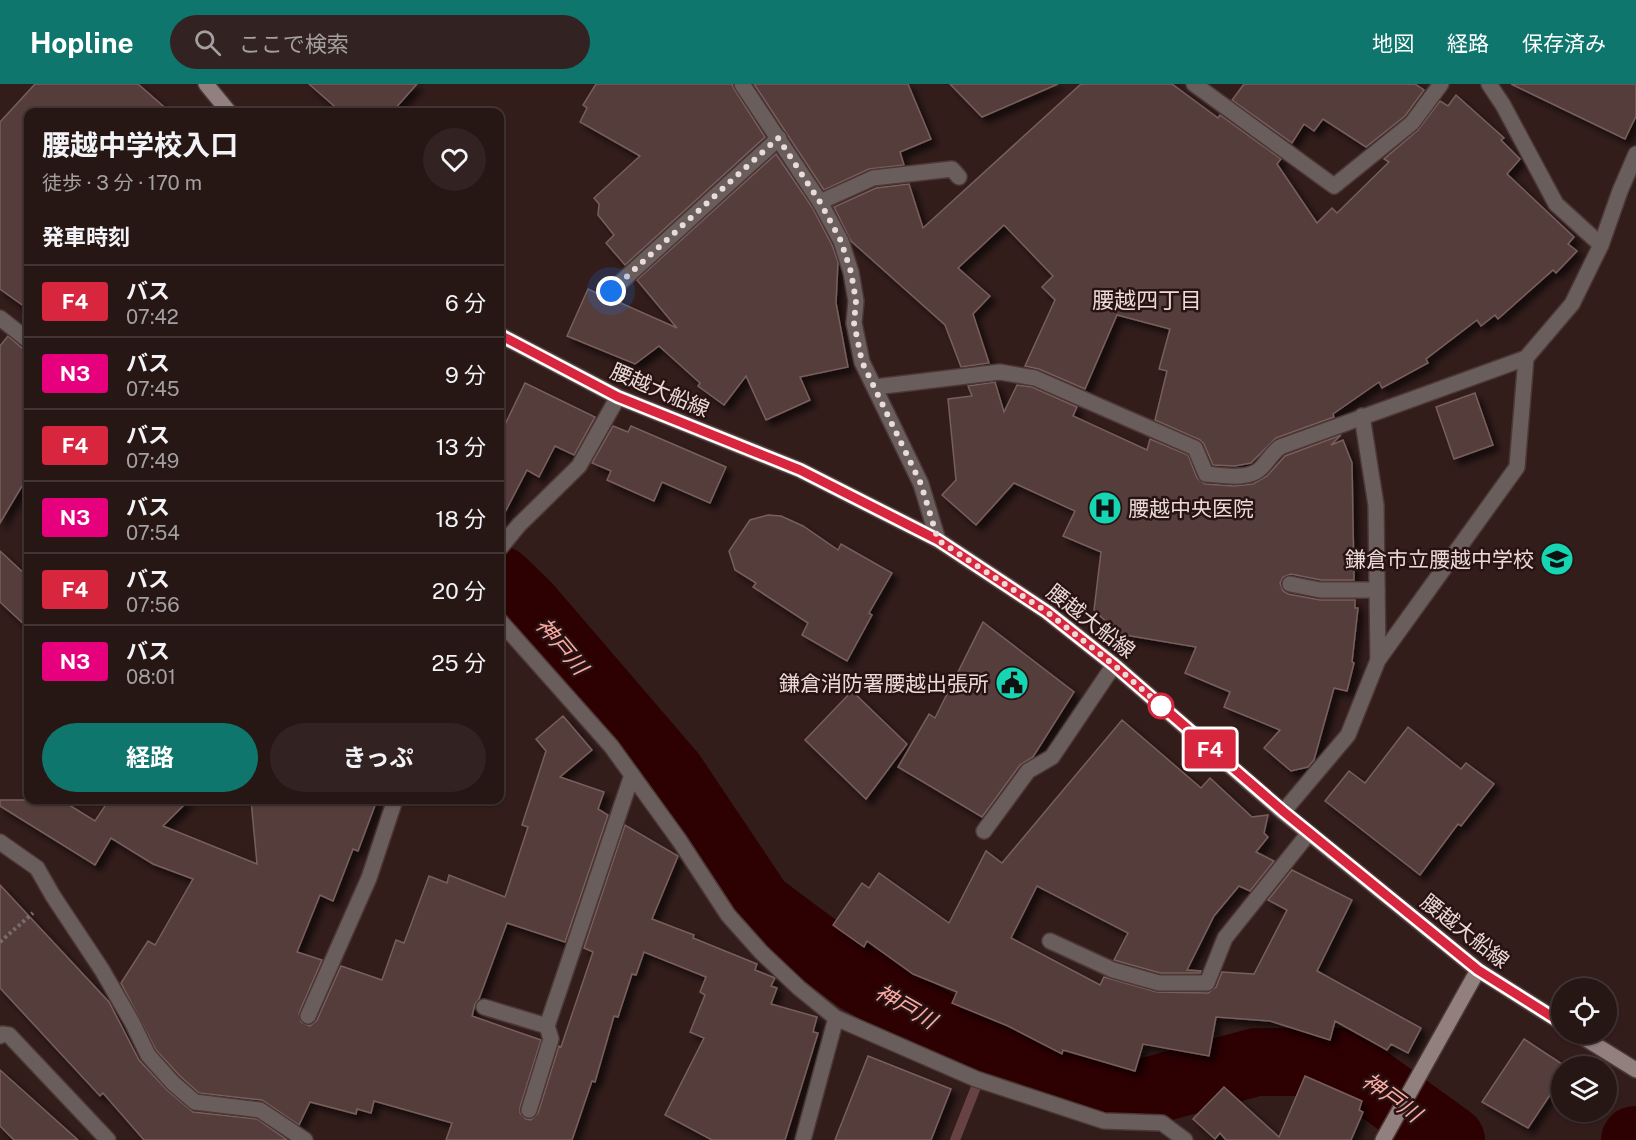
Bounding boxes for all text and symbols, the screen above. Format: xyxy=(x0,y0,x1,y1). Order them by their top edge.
search box xyxy=(170,15,590,69)
text: Hopline xyxy=(30,26,134,59)
icon: search xyxy=(191,26,224,59)
text: ここで検索 xyxy=(239,31,349,57)
text: 地図 xyxy=(1372,31,1414,56)
text: 経路 xyxy=(1447,31,1489,56)
text: 保存済み xyxy=(1522,31,1606,56)
text: 腰越中学校入口 xyxy=(42,128,238,161)
button: heart xyxy=(423,128,486,191)
text: 徒歩 · 3 分 · 170 m xyxy=(42,171,202,195)
text: 発車時刻 xyxy=(42,224,130,250)
your location xyxy=(596,276,626,306)
text: バス xyxy=(126,278,170,304)
district label: 腰越四丁目 xyxy=(1092,287,1202,313)
text: F4 xyxy=(62,289,88,314)
text: 6 分 xyxy=(445,290,486,316)
text: 07:42 xyxy=(126,305,179,329)
text: バス xyxy=(126,350,170,376)
street label: 腰越大船線 xyxy=(607,358,713,422)
text: N3 xyxy=(60,361,90,386)
text: 9 分 xyxy=(445,362,486,388)
text: 07:45 xyxy=(126,377,179,401)
text: バス xyxy=(126,422,170,448)
text: F4 xyxy=(62,433,88,458)
text: 13 分 xyxy=(436,434,486,460)
text: 07:49 xyxy=(126,449,179,473)
hospital icon: 腰越中央医院 xyxy=(1087,490,1123,526)
text: バス xyxy=(126,494,170,520)
place label: 腰越中央医院 xyxy=(1128,496,1254,521)
text: N3 xyxy=(60,505,90,530)
text: 18 分 xyxy=(435,506,486,532)
text: 07:54 xyxy=(126,521,180,545)
school or university icon: 鎌倉市立腰越中学校 xyxy=(1539,541,1575,577)
place label: 鎌倉市立腰越中学校 xyxy=(1345,547,1534,572)
text: バス xyxy=(126,566,170,592)
text: F4 xyxy=(62,577,88,602)
text: 20 分 xyxy=(432,578,486,604)
street label: 腰越大船線 xyxy=(1042,579,1140,663)
text: 07:56 xyxy=(126,593,180,617)
water label: 神戸川 xyxy=(531,612,594,681)
text: バス xyxy=(126,638,170,664)
text: N3 xyxy=(60,649,90,674)
text: 25 分 xyxy=(431,650,486,676)
text: 08:01 xyxy=(126,665,176,689)
public building icon: 鎌倉消防署腰越出張所 xyxy=(994,665,1030,701)
place label: 鎌倉消防署腰越出張所 xyxy=(779,671,989,696)
unlabelled marker xyxy=(1148,693,1174,719)
button: 経路 xyxy=(42,723,258,792)
button: きっぷ xyxy=(270,723,486,792)
line badge: F4 xyxy=(1183,730,1237,768)
text: F4 xyxy=(1197,737,1223,762)
street label: 腰越大船線 xyxy=(1416,889,1514,973)
water label: 神戸川 xyxy=(871,978,943,1035)
map controls xyxy=(1551,978,1617,1122)
button: locate xyxy=(1551,978,1617,1044)
button: layers xyxy=(1551,1056,1617,1122)
water label: 神戸川 xyxy=(1358,1067,1428,1128)

